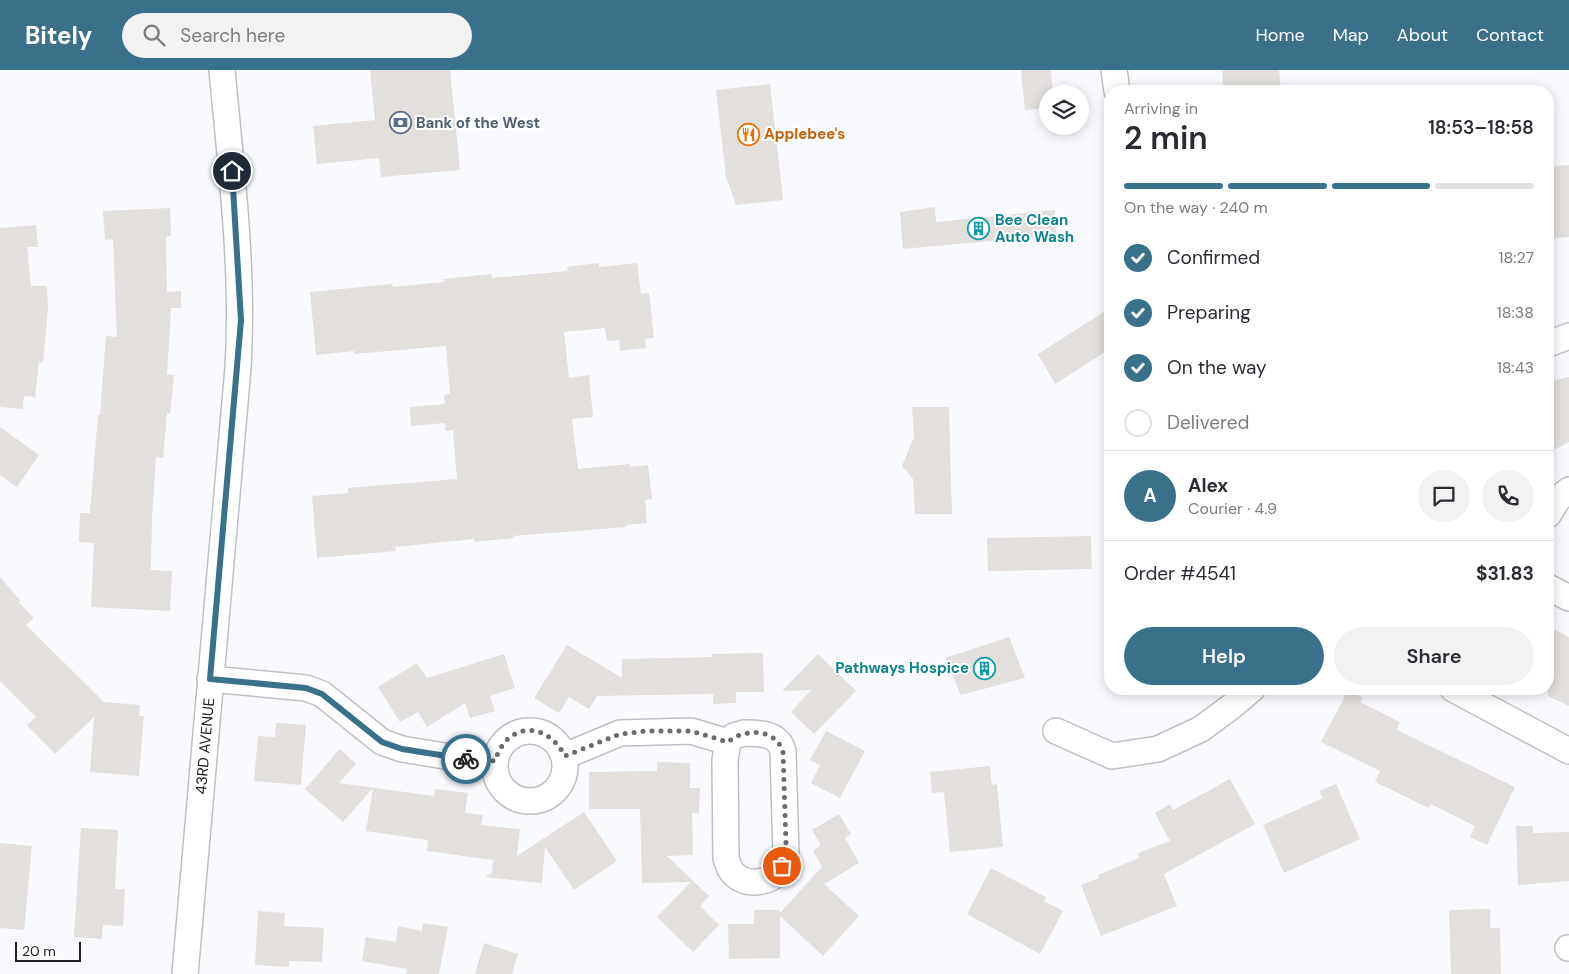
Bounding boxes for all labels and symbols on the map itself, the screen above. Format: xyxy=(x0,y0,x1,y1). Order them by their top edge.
bank icon: Bank of the West xyxy=(388,111,412,135)
place label: Bank of the West xyxy=(416,113,540,133)
restaurant icon: Applebee's xyxy=(736,122,760,146)
place label: Applebee's xyxy=(764,124,845,144)
pin xyxy=(211,150,253,192)
place label: Bee Clean Auto Wash xyxy=(995,210,1074,247)
building icon: Bee Clean Auto Wash xyxy=(967,217,991,241)
building icon: Pathways Hospice xyxy=(973,656,997,680)
place label: Pathways Hospice xyxy=(835,658,969,678)
street label: 43RD AVENUE xyxy=(191,697,219,795)
courier xyxy=(441,734,491,784)
pin xyxy=(761,845,803,887)
scale bar xyxy=(15,939,81,962)

